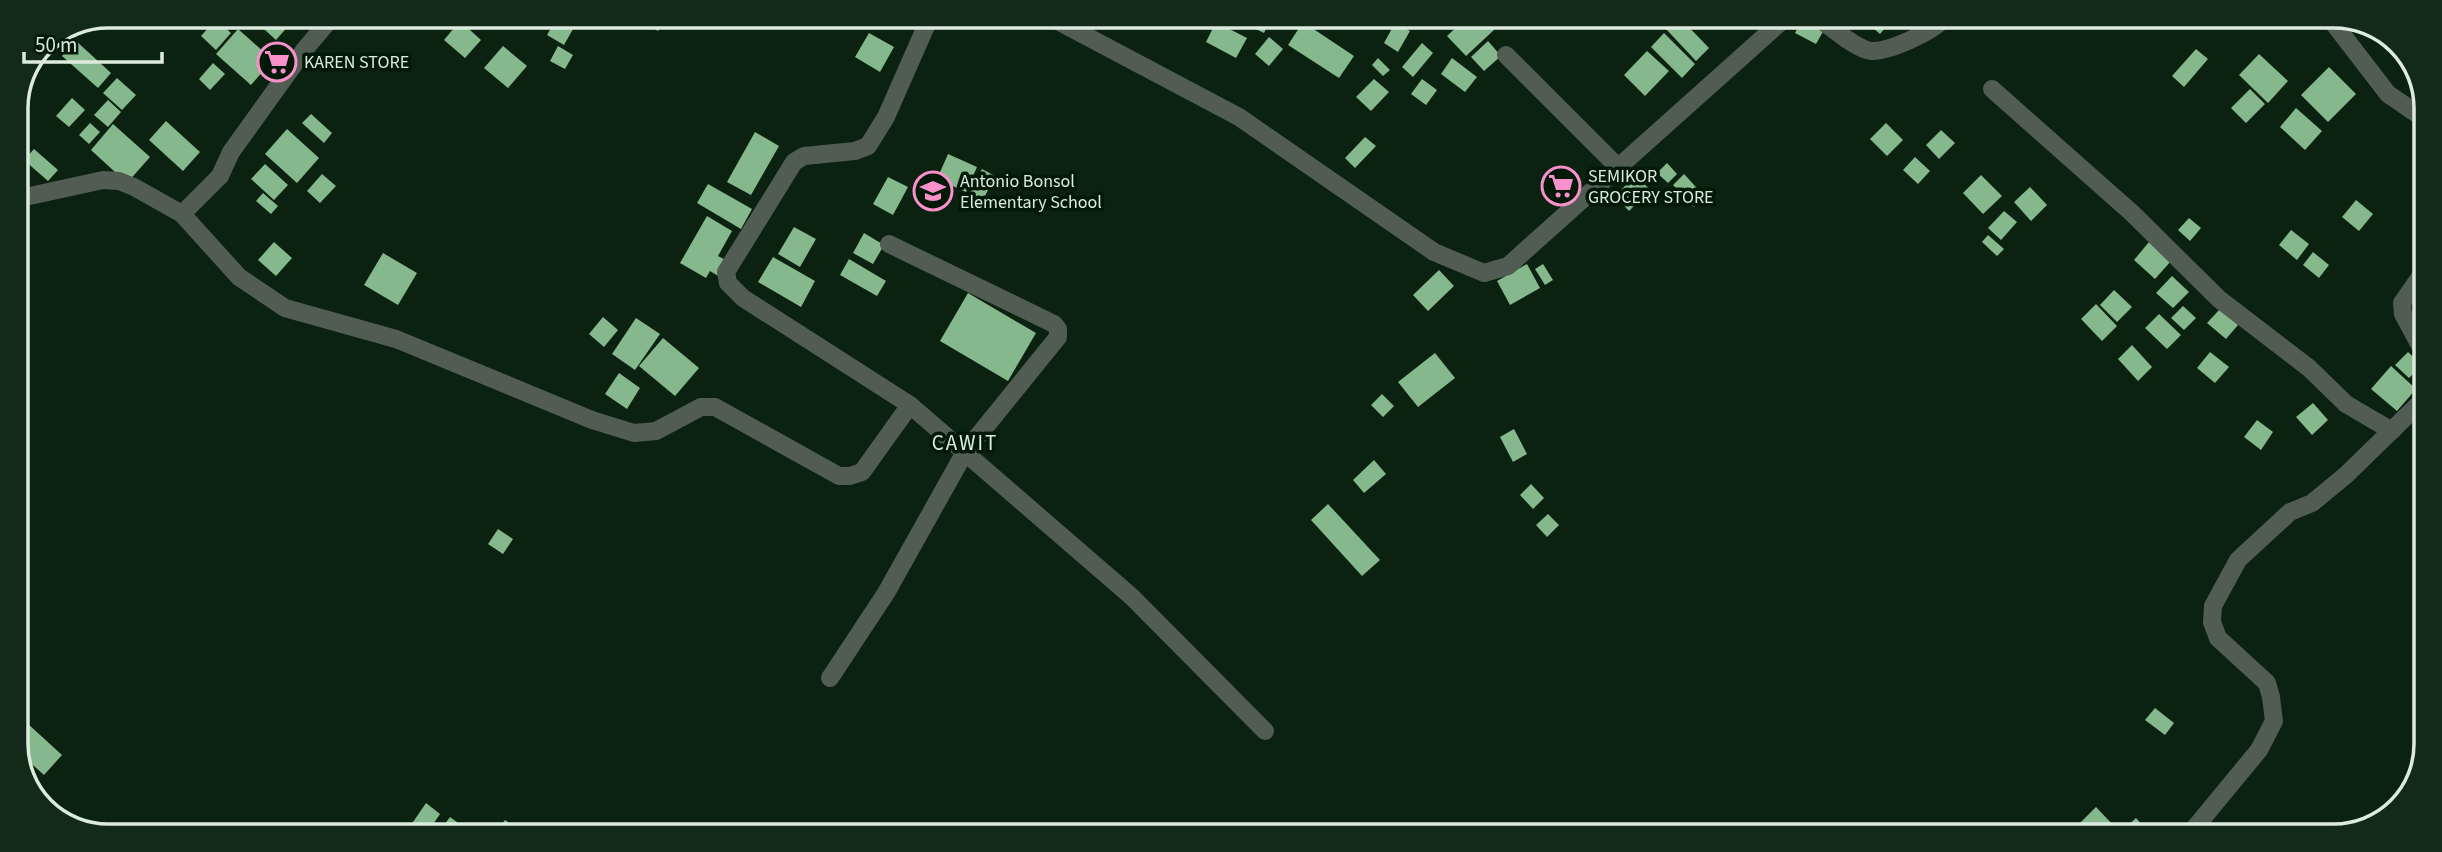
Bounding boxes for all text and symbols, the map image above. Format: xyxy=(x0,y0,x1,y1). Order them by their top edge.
scale bar xyxy=(24,21,163,65)
text: 50 m xyxy=(35,30,77,60)
supermarket icon: KAREN STORE xyxy=(256,41,298,83)
place label: KAREN STORE xyxy=(304,50,409,75)
place label: SEMIKOR GROCERY STORE xyxy=(1588,164,1714,210)
supermarket icon: SEMIKOR GROCERY STORE xyxy=(1540,165,1582,207)
place label: Antonio Bonsol Elementary School xyxy=(960,169,1102,215)
school or university icon: Antonio Bonsol Elementary School xyxy=(912,170,954,212)
district label: CAWIT xyxy=(932,428,998,458)

